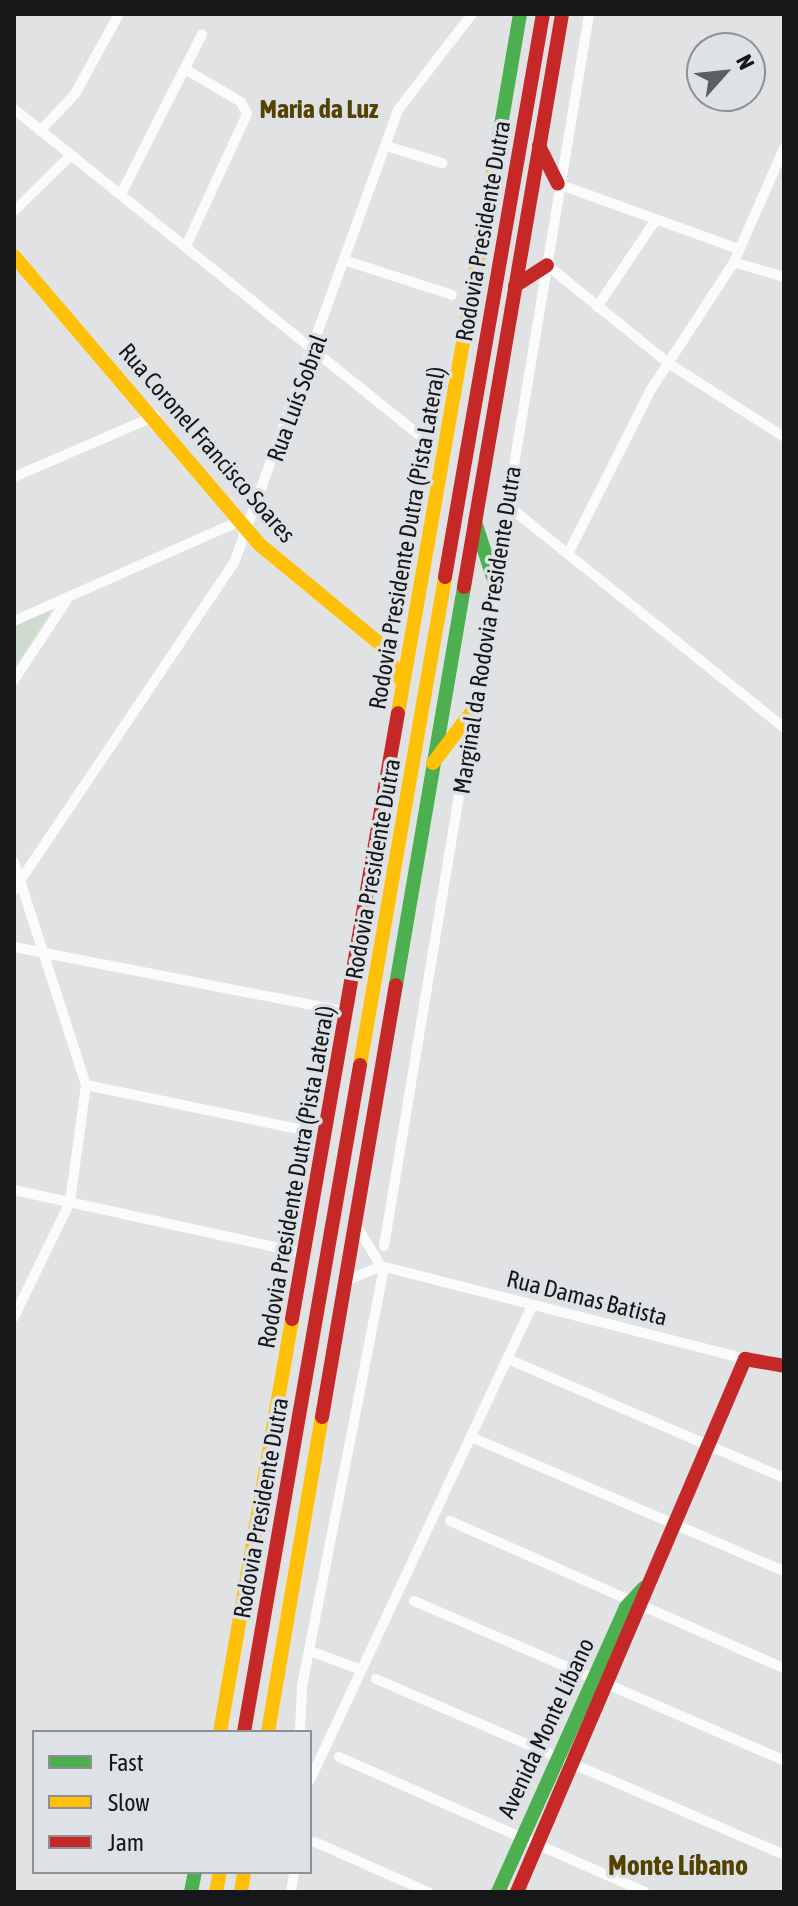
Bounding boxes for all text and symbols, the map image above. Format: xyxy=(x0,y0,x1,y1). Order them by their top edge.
north arrow xyxy=(686,32,766,112)
text: N xyxy=(731,50,760,74)
district label: Maria da Luz xyxy=(260,94,378,126)
street label: Rodovia Presidente Dutra xyxy=(449,118,517,344)
street label: Rua Luís Sobral xyxy=(261,331,333,465)
street label: Rua Coronel Francisco Soares xyxy=(113,337,301,549)
street label: Rodovia Presidente Dutra (Pista Lateral) xyxy=(363,364,451,712)
street label: Marginal da Rodovia Presidente Dutra xyxy=(447,464,527,796)
street label: Rodovia Presidente Dutra xyxy=(339,756,407,982)
street label: Rodovia Presidente Dutra (Pista Lateral) xyxy=(252,1003,340,1351)
street label: Rua Damas Batista xyxy=(504,1264,670,1332)
street label: Rodovia Presidente Dutra xyxy=(227,1395,295,1621)
street label: Avenida Monte Líbano xyxy=(492,1633,600,1823)
legend xyxy=(32,1730,312,1874)
text: Fast xyxy=(108,1749,144,1776)
text: Slow xyxy=(108,1789,150,1816)
text: Jam xyxy=(108,1829,144,1856)
district label: Monte Líbano xyxy=(608,1848,748,1882)

